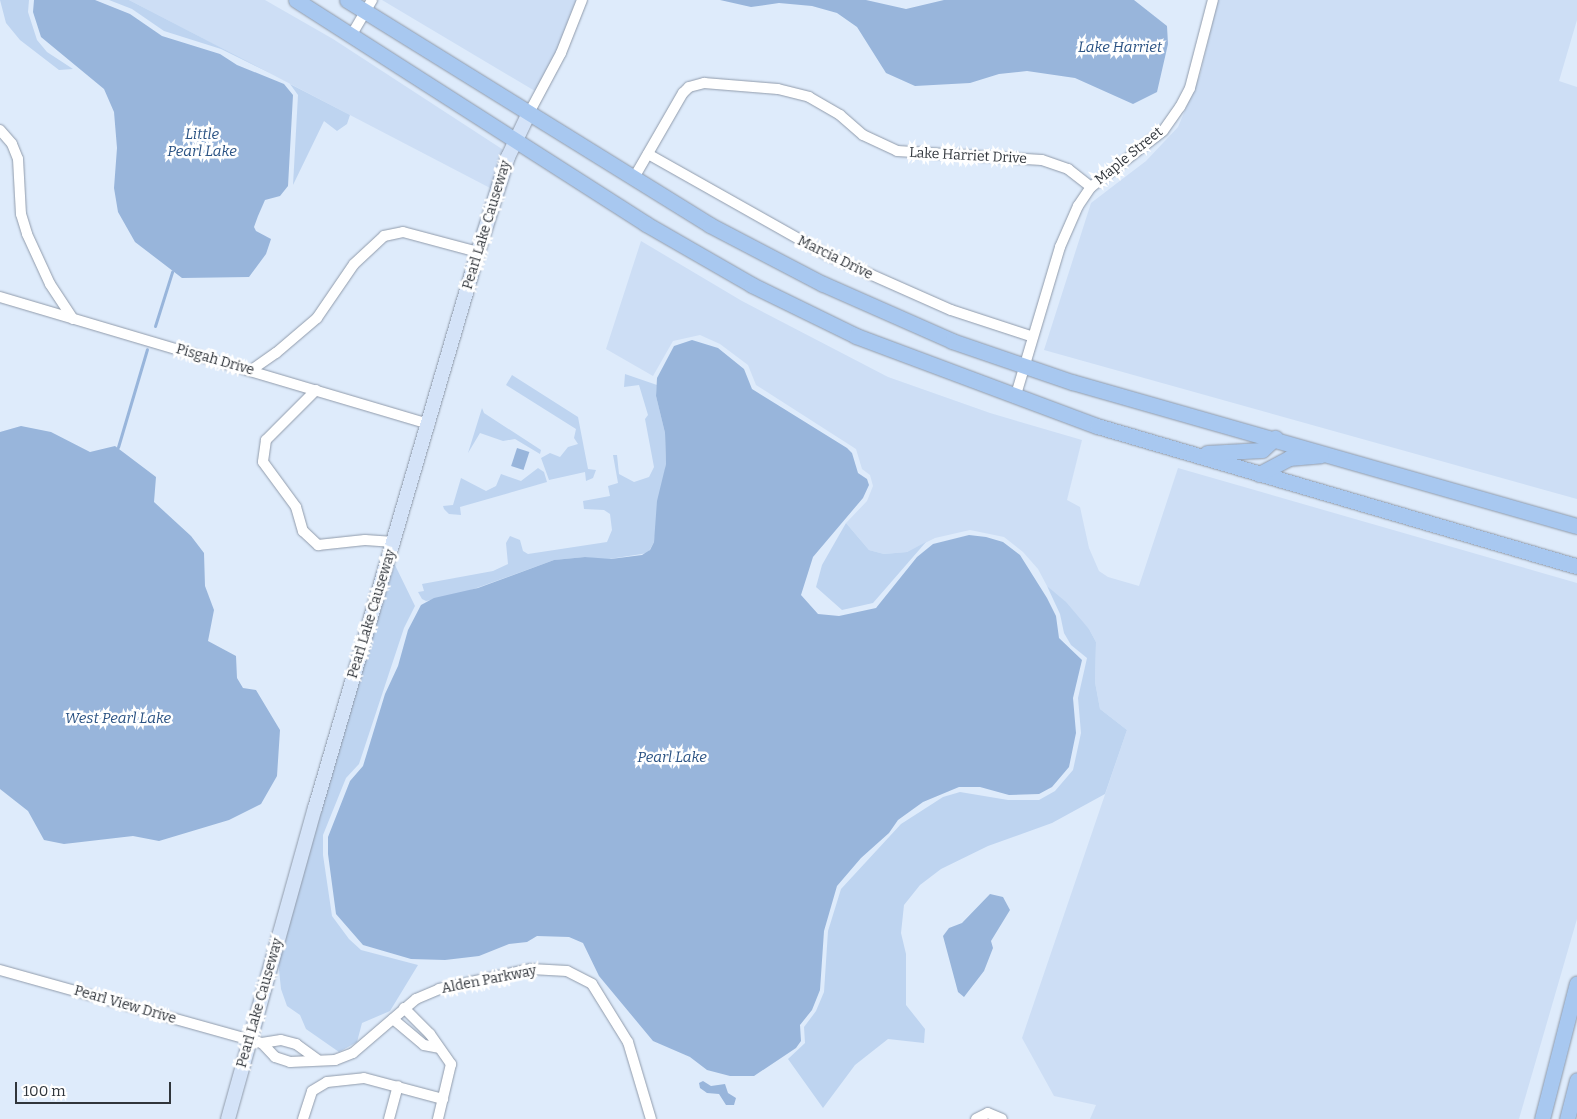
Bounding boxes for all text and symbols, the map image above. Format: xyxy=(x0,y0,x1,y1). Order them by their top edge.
water label: Lake Harriet xyxy=(1078,39,1162,57)
street label: Maple Street xyxy=(1092,124,1166,188)
water label: Little Pearl Lake xyxy=(167,125,237,160)
street label: Lake Harriet Drive xyxy=(909,145,1027,167)
street label: Pearl Lake Causeway xyxy=(459,158,515,292)
street label: Marcia Drive xyxy=(795,233,875,283)
street label: Pisgah Drive xyxy=(174,341,256,379)
street label: Pearl Lake Causeway xyxy=(344,547,400,681)
water label: West Pearl Lake xyxy=(65,710,171,728)
water label: Pearl Lake xyxy=(637,749,707,767)
street label: Pearl Lake Causeway xyxy=(233,936,287,1070)
street label: Alden Parkway xyxy=(440,963,538,997)
street label: Pearl View Drive xyxy=(72,982,178,1028)
scale bar xyxy=(18,1072,174,1104)
text: 100 m xyxy=(23,1082,66,1100)

